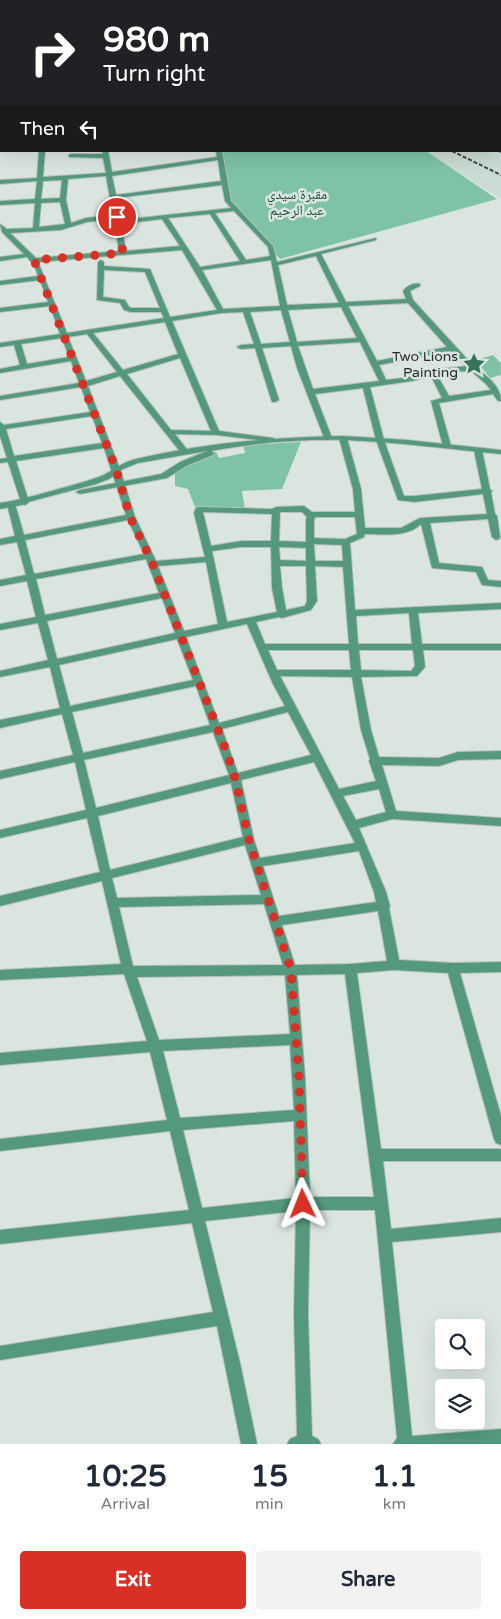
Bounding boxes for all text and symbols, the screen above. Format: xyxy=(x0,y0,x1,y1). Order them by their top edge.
text: 980 m xyxy=(103,19,210,61)
icon: right xyxy=(20,20,85,85)
text: Turn right xyxy=(103,61,205,87)
icon: left xyxy=(75,115,103,143)
text: Then xyxy=(20,118,65,140)
park label: مقبرة سيدي عبد الرحيم xyxy=(267,186,327,220)
pin xyxy=(96,196,138,238)
icon: arrive xyxy=(103,203,131,231)
place label: Two Lions Painting xyxy=(392,348,458,381)
place icon: Two Lions Painting xyxy=(461,351,487,377)
position arrow xyxy=(276,1177,328,1229)
map controls xyxy=(435,1319,485,1429)
button: search xyxy=(435,1319,485,1369)
button: layers xyxy=(435,1379,485,1429)
text: 10:25 xyxy=(84,1458,167,1495)
text: 15 xyxy=(250,1458,288,1495)
text: 1.1 xyxy=(372,1458,417,1495)
text: Arrival xyxy=(101,1494,150,1514)
text: min xyxy=(255,1494,284,1514)
text: km xyxy=(383,1494,406,1514)
button: Exit xyxy=(20,1551,246,1609)
button: Share xyxy=(256,1551,481,1609)

